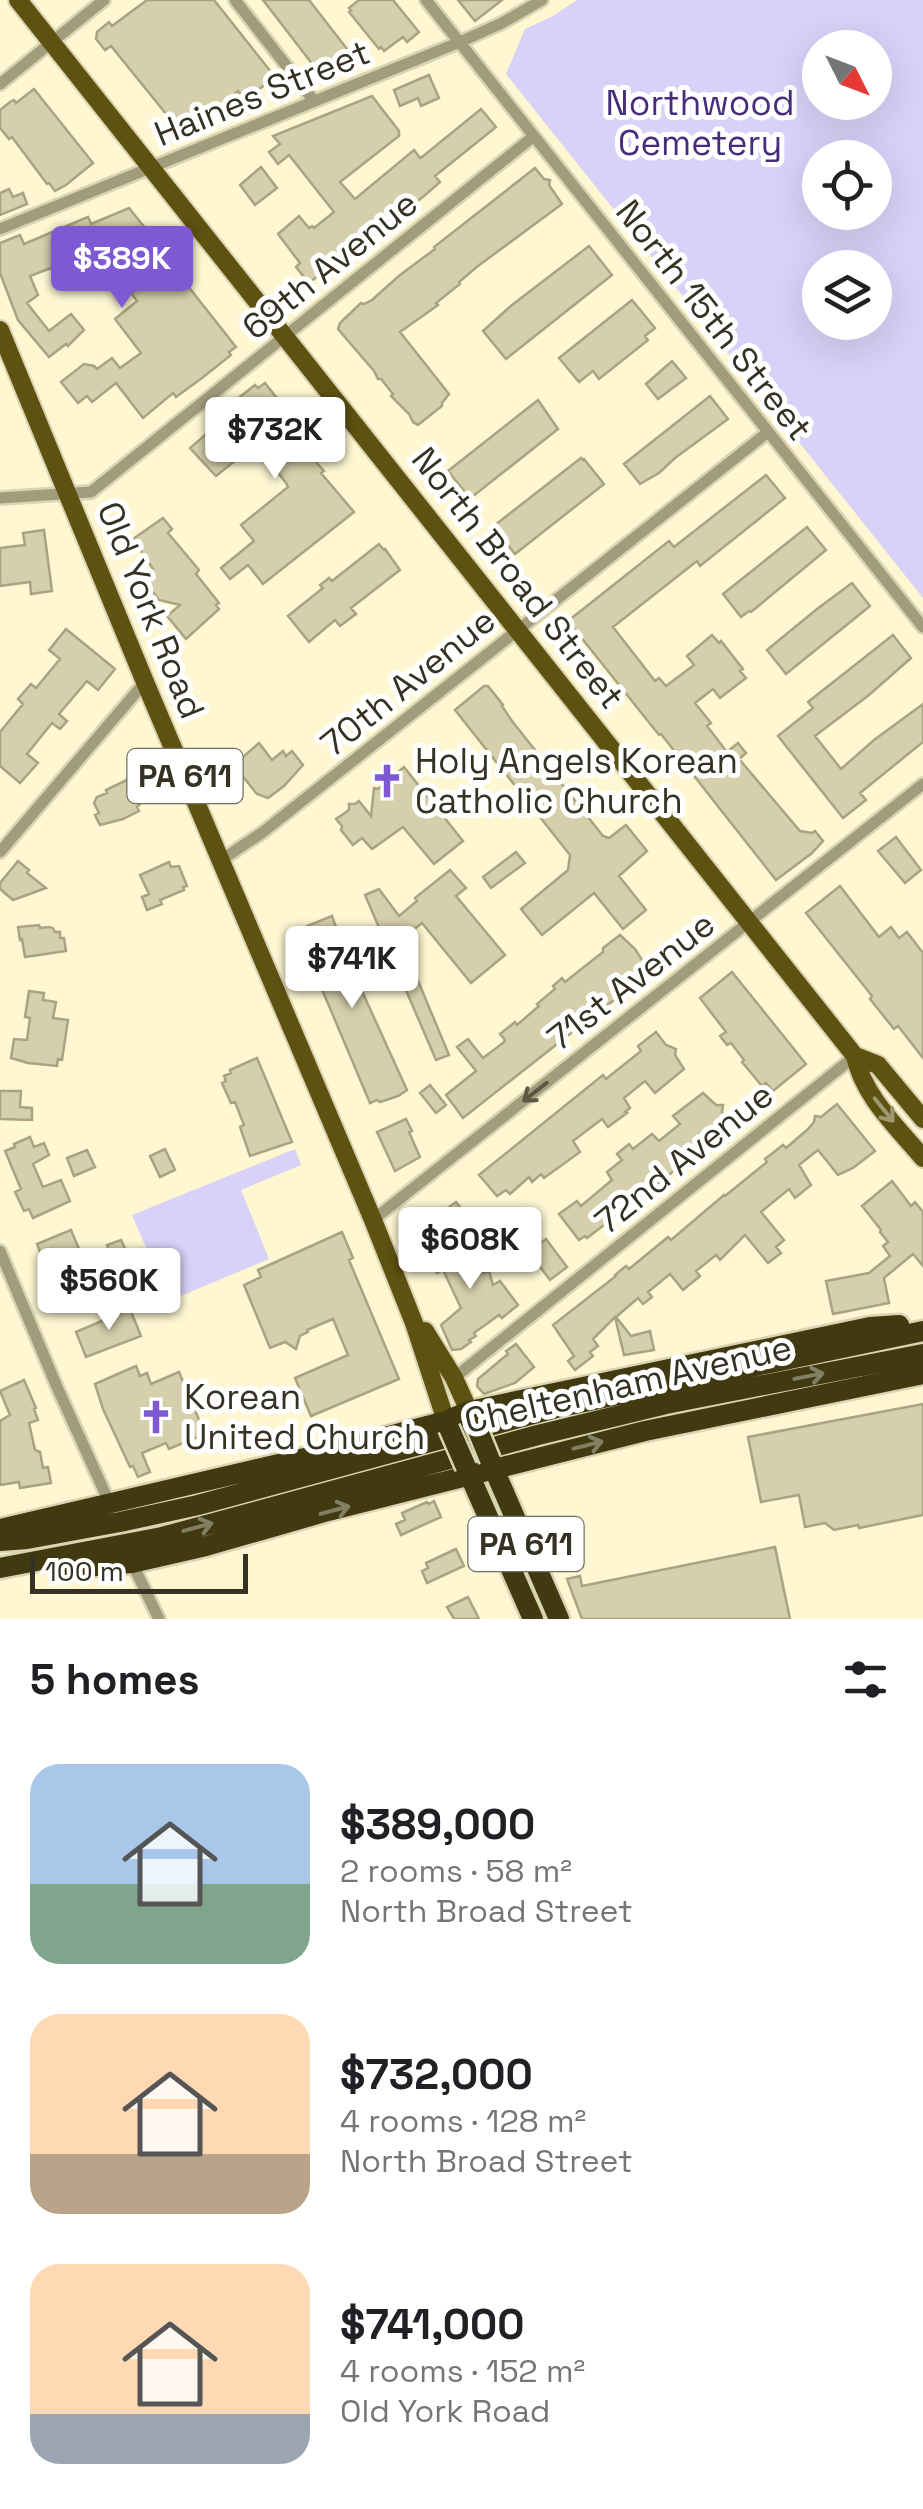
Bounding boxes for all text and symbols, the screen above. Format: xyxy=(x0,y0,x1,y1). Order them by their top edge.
street label: Haines Street xyxy=(148,30,376,156)
north arrow xyxy=(802,30,892,120)
map controls xyxy=(802,30,892,340)
park label: Northwood Cemetery xyxy=(606,81,794,165)
button: locate xyxy=(802,140,892,230)
street label: 69th Avenue xyxy=(234,181,426,349)
street label: North 15th Street xyxy=(606,191,822,449)
pin: $389K xyxy=(52,226,192,311)
text: $389K xyxy=(73,238,171,278)
button: layers xyxy=(802,250,892,340)
pin: $732K xyxy=(205,397,345,482)
text: $732K xyxy=(227,409,323,449)
street label: North Broad Street xyxy=(402,438,634,718)
street label: Old York Road xyxy=(88,495,214,725)
street label: 70th Avenue xyxy=(312,598,504,766)
place label: Holy Angels Korean Catholic Church xyxy=(415,739,738,823)
road number: PA 611 xyxy=(128,749,242,803)
church icon: Holy Angels Korean Catholic Church xyxy=(368,762,406,800)
street label: 71st Avenue xyxy=(539,902,723,1060)
pin: $741K xyxy=(282,926,422,1011)
text: $741K xyxy=(307,938,397,978)
street label: 72nd Avenue xyxy=(586,1073,782,1243)
one-way arrow xyxy=(522,1081,549,1102)
one-way arrow xyxy=(873,1096,894,1123)
pin: $608K xyxy=(400,1207,540,1292)
text: $608K xyxy=(420,1219,520,1259)
pin: $560K xyxy=(39,1248,179,1333)
text: $560K xyxy=(59,1260,159,1300)
street label: Cheltenham Avenue xyxy=(460,1325,796,1443)
one-way arrow xyxy=(792,1365,824,1384)
place label: Korean United Church xyxy=(184,1375,425,1459)
church icon: Korean United Church xyxy=(137,1398,175,1436)
one-way arrow xyxy=(571,1435,603,1453)
one-way arrow xyxy=(319,1499,350,1518)
one-way arrow xyxy=(182,1516,213,1535)
road number: PA 611 xyxy=(468,1517,584,1571)
scale bar xyxy=(30,1549,248,1594)
text: 100 m xyxy=(45,1553,124,1589)
icon: filters xyxy=(838,1652,893,1707)
text: 5 homes xyxy=(30,1653,200,1706)
text: $389,000 xyxy=(340,1798,535,1851)
icon: home xyxy=(110,1804,230,1924)
text: 2 rooms · 58 m² xyxy=(340,1851,572,1891)
text: North Broad Street xyxy=(340,1891,633,1931)
text: $732,000 xyxy=(340,2048,533,2101)
icon: home xyxy=(110,2054,230,2174)
text: 4 rooms · 128 m² xyxy=(340,2101,586,2141)
text: North Broad Street xyxy=(340,2141,633,2181)
text: $741,000 xyxy=(340,2298,524,2351)
icon: home xyxy=(110,2304,230,2424)
text: 4 rooms · 152 m² xyxy=(340,2351,585,2391)
text: Old York Road xyxy=(340,2391,550,2431)

